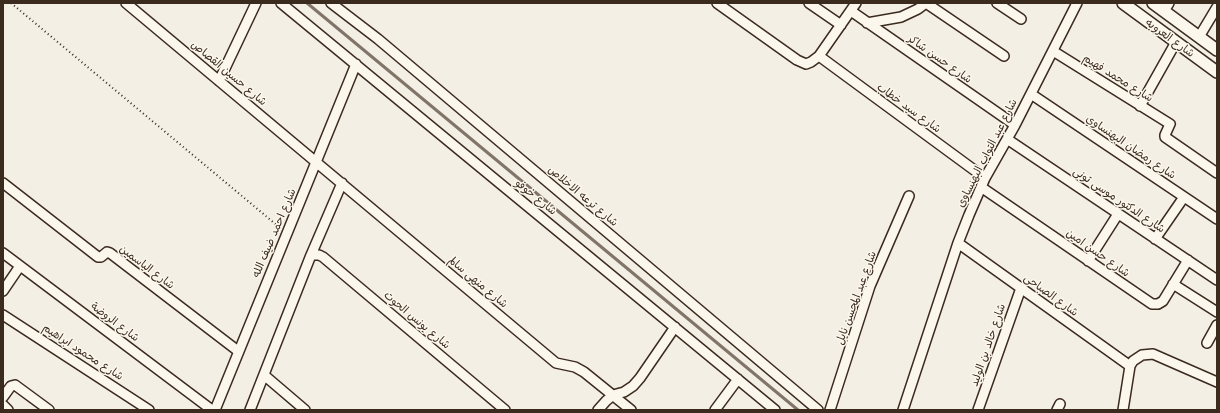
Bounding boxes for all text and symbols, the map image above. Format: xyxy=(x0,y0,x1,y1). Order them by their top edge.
street label: شارع العروبه xyxy=(1143,16,1197,60)
street label: شارع حسن شاكر xyxy=(906,32,974,86)
street label: شارع حسين القصاص xyxy=(188,38,270,108)
street label: شارع محمد فهيم xyxy=(1081,51,1155,105)
street label: شارع سيد خطاب xyxy=(874,80,944,136)
street label: شارع عبد التواب البهنساوى xyxy=(954,97,1020,209)
street label: شارع رمضان البهنساوي xyxy=(1084,112,1178,182)
street label: شارع ترعه الاخلاص xyxy=(545,163,621,229)
street label: شارع الدكتور موسى تونى xyxy=(1071,164,1167,236)
street label: شارع خوفو xyxy=(513,176,559,218)
street label: شارع احمد ضيف الله xyxy=(249,187,299,279)
street label: شارع حسن امين xyxy=(1064,226,1132,280)
street label: شارع الياسمين xyxy=(117,242,177,292)
street label: شارع عبد المحسن نايل xyxy=(833,249,879,347)
street label: شارع منهى سالم xyxy=(446,253,510,311)
street label: شارع الصباحى xyxy=(1021,271,1081,319)
street label: شارع يونس الحوت xyxy=(381,288,453,352)
street label: شارع الروضة xyxy=(88,299,142,345)
street label: شارع خالد بن الوليد xyxy=(968,302,1008,388)
street label: شارع محمود ابراهيم xyxy=(40,321,126,383)

